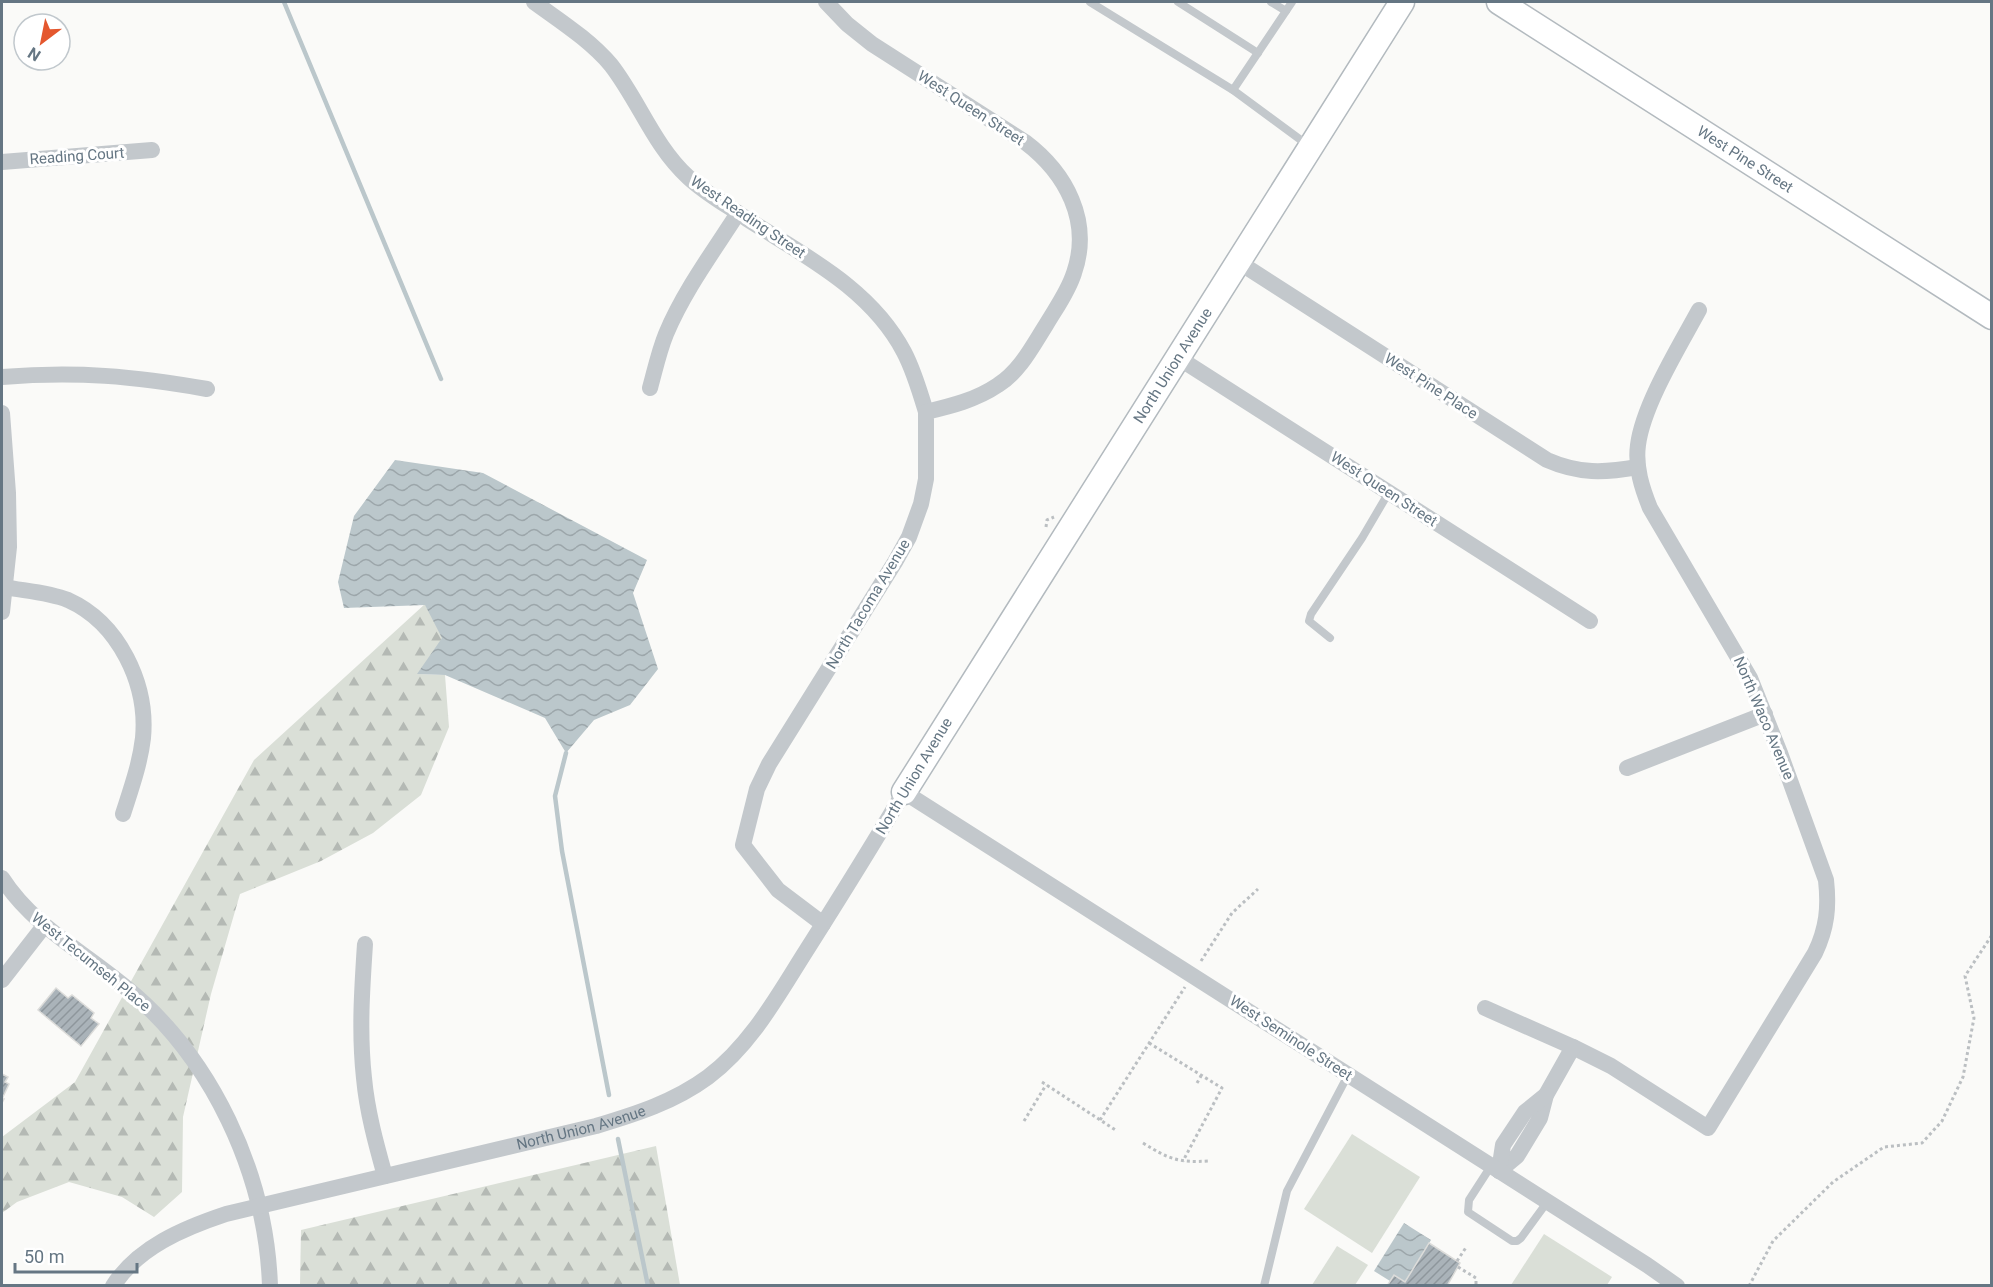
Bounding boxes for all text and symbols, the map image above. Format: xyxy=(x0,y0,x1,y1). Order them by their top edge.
north arrow xyxy=(12,12,72,72)
text: N xyxy=(24,43,44,65)
street label: West Queen Street xyxy=(914,67,1028,149)
street label: West Pine Street xyxy=(1694,122,1796,197)
street label: Reading Court xyxy=(29,144,125,168)
street label: West Reading Street xyxy=(687,172,809,262)
street label: North Union Avenue xyxy=(1130,305,1216,427)
street label: West Pine Place xyxy=(1381,349,1481,423)
street label: West Queen Street xyxy=(1327,448,1441,530)
street label: North Tacoma Avenue xyxy=(822,536,914,672)
street label: North Waco Avenue xyxy=(1730,654,1798,782)
street label: North Union Avenue xyxy=(872,714,956,838)
street label: West Tecumseh Place xyxy=(28,909,154,1015)
street label: West Seminole Street xyxy=(1226,992,1356,1084)
street label: North Union Avenue xyxy=(515,1102,648,1154)
scale bar xyxy=(15,1236,136,1274)
text: 50 m xyxy=(24,1246,64,1267)

